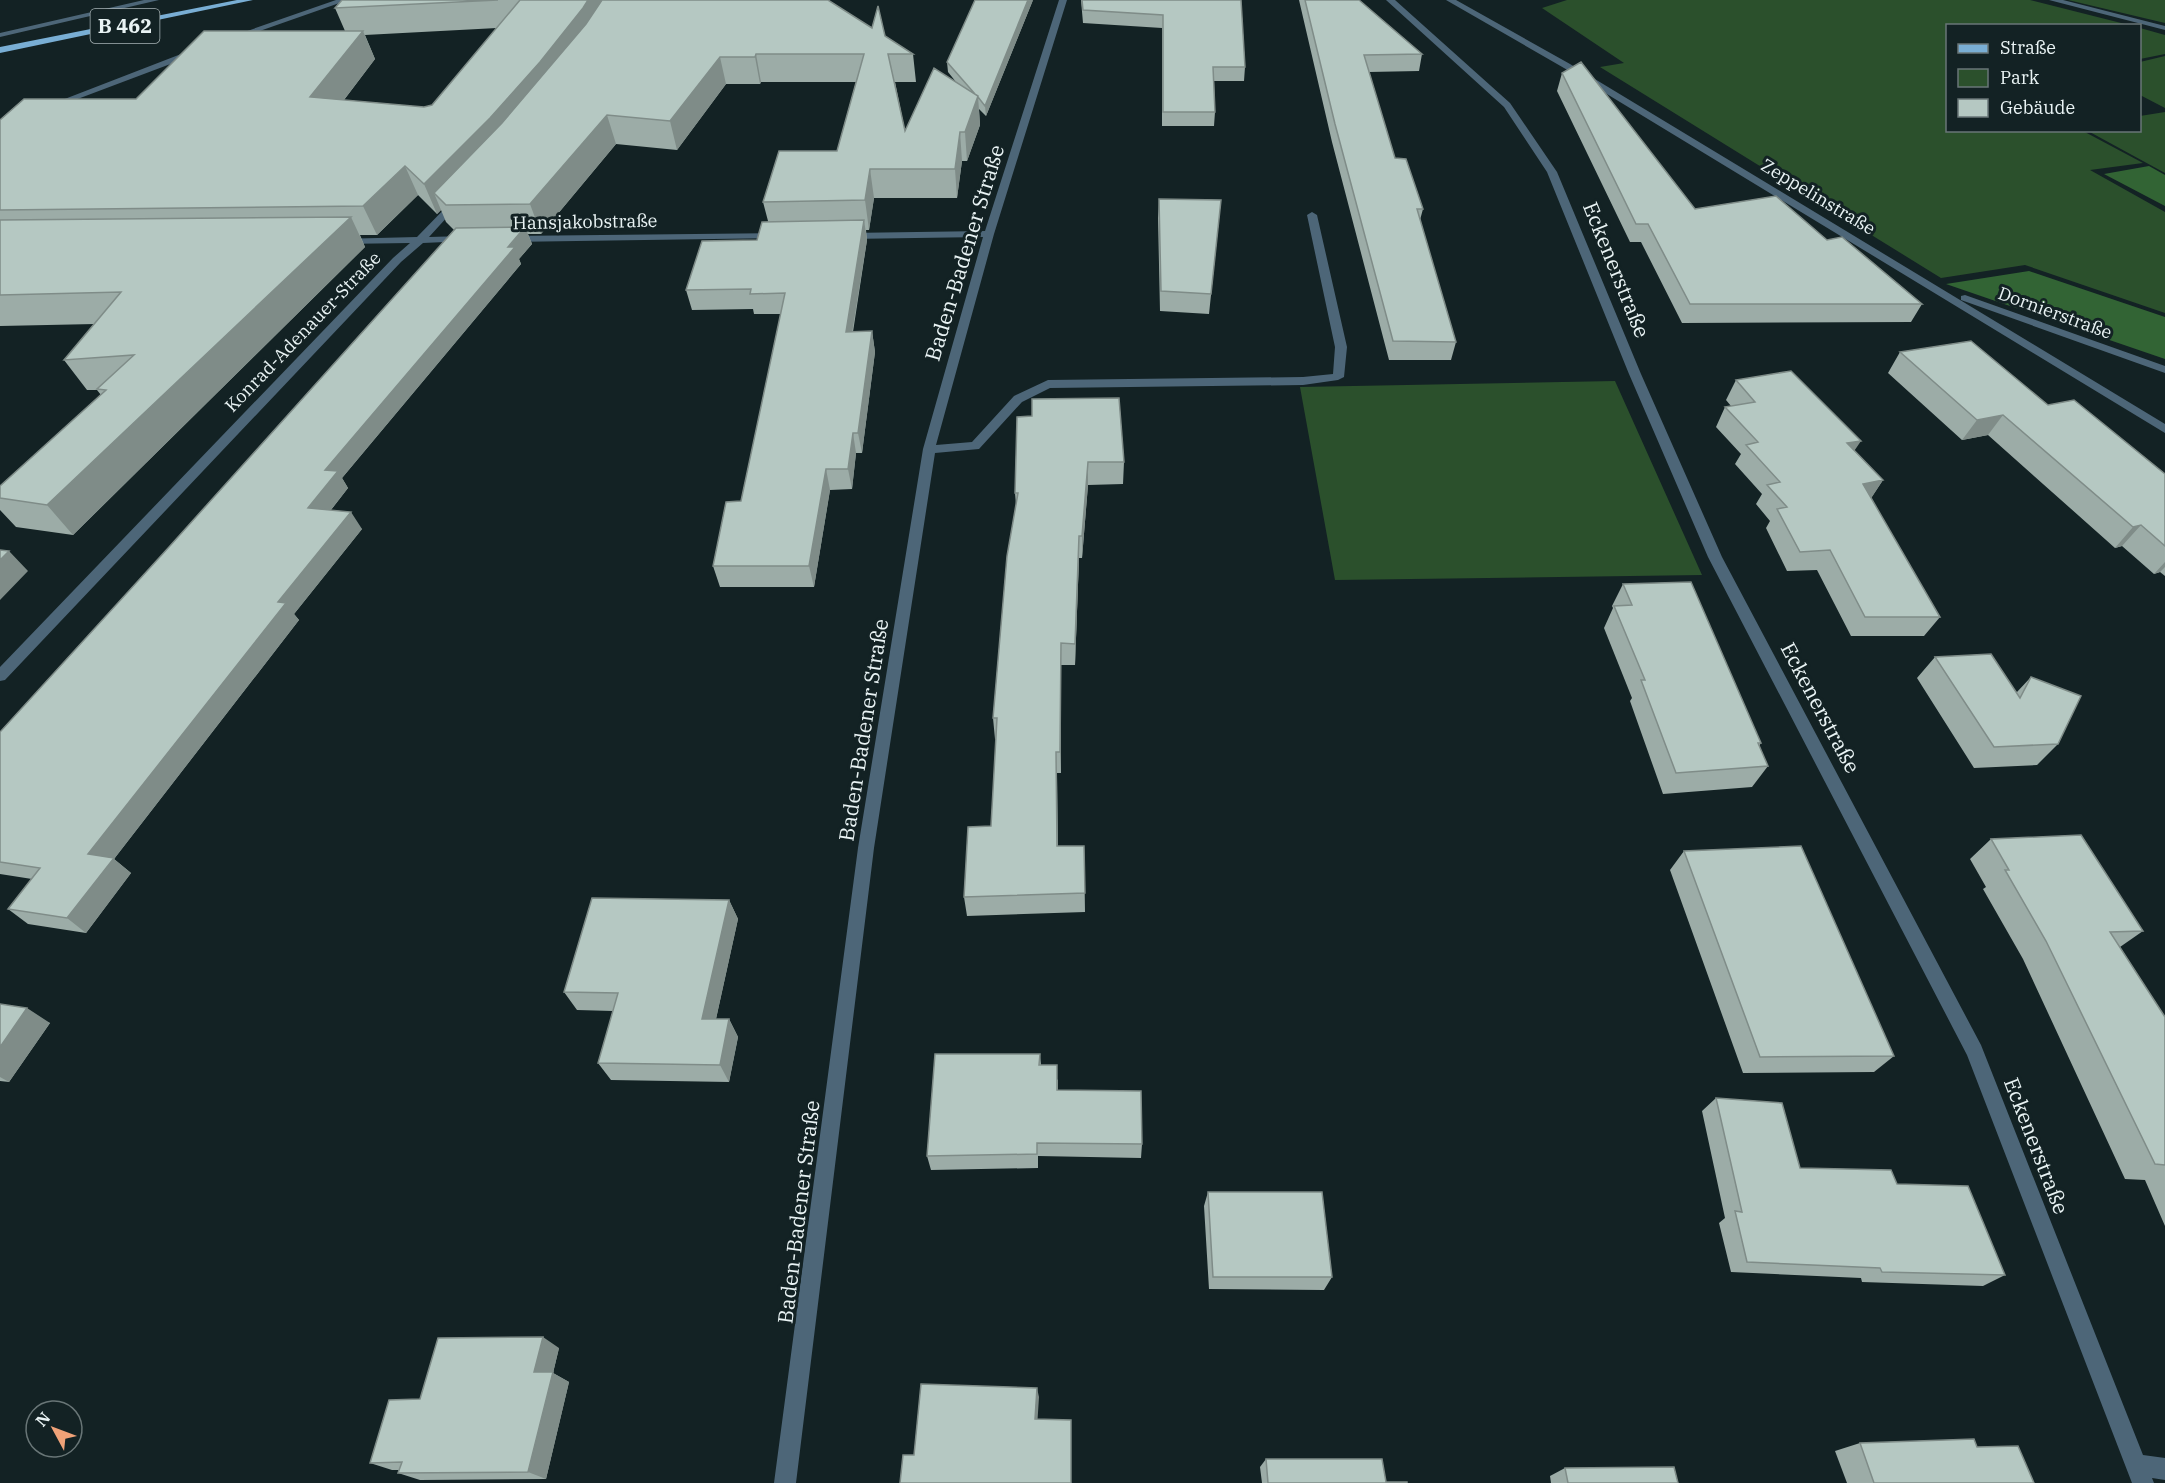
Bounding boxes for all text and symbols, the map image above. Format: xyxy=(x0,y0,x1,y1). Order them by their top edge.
road number: B 462 xyxy=(90,9,160,43)
legend xyxy=(1946,24,2141,132)
text: Straße xyxy=(2000,36,2056,59)
text: Park xyxy=(2000,66,2040,89)
text: Gebäude xyxy=(2000,96,2075,119)
street label: Baden-Badener Straße xyxy=(918,141,1010,364)
street label: Zeppelinstraße xyxy=(1757,153,1880,240)
street label: Eckenerstraße xyxy=(1577,197,1657,342)
street label: Hansjakobstraße xyxy=(512,209,658,234)
street label: Konrad-Adenauer-Straße xyxy=(220,246,385,417)
street label: Dornierstraße xyxy=(1995,281,2115,344)
street label: Baden-Badener Straße xyxy=(832,617,894,843)
street label: Eckenerstraße xyxy=(1775,637,1867,778)
street label: Eckenerstraße xyxy=(1998,1073,2076,1218)
street label: Baden-Badener Straße xyxy=(770,1099,826,1325)
north arrow xyxy=(24,1399,84,1459)
text: N xyxy=(31,1408,54,1430)

